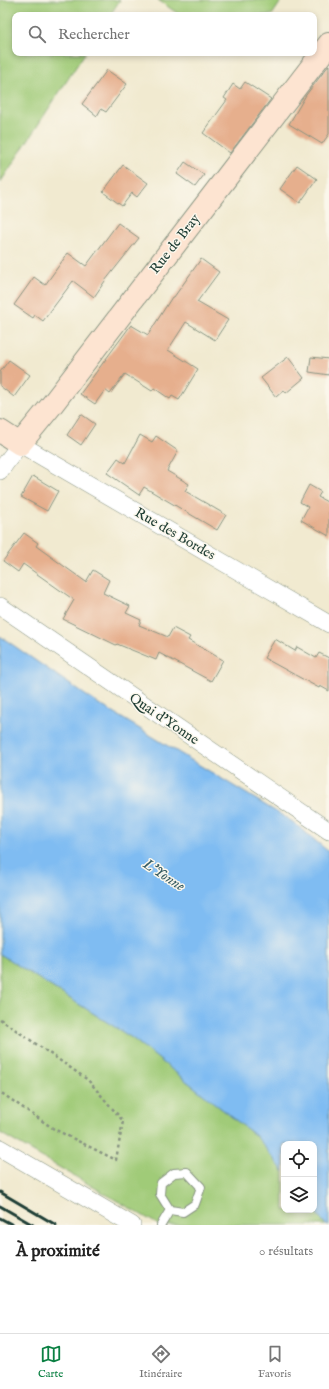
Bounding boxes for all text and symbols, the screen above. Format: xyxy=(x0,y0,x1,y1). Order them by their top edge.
search box xyxy=(12,12,317,56)
icon: search xyxy=(26,23,48,45)
text: Rechercher xyxy=(58,25,130,44)
street label: Rue de Bray xyxy=(146,210,204,278)
street label: Rue des Bordes xyxy=(132,504,218,564)
street label: Quai d'Yonne xyxy=(126,689,203,749)
water label: L'Yonne xyxy=(139,854,188,896)
map controls xyxy=(281,1141,317,1213)
button: locate xyxy=(281,1141,317,1177)
button: layers xyxy=(281,1177,317,1213)
text: À proximité xyxy=(16,1241,100,1262)
text: 0 résultats xyxy=(259,1243,313,1260)
tab: Carte xyxy=(38,1343,63,1381)
tab: Itinéraire xyxy=(139,1343,182,1381)
tab: Favoris xyxy=(258,1343,291,1381)

